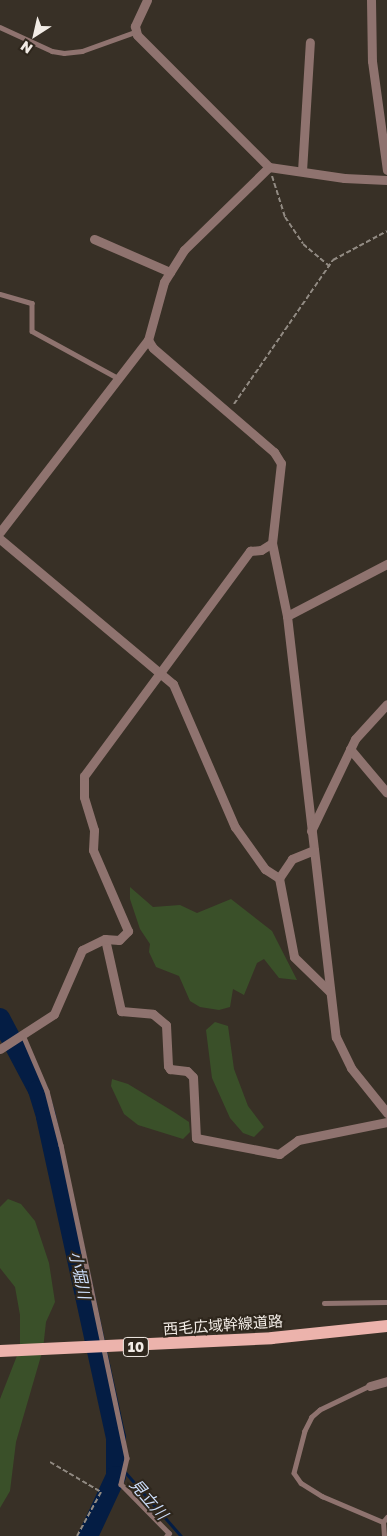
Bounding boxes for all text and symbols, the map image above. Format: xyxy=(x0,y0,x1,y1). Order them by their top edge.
north arrow xyxy=(10,10,60,60)
text: N xyxy=(17,38,35,58)
water label: 小堀川 xyxy=(66,1250,94,1300)
street label: 西毛広域幹線道路 xyxy=(163,1312,283,1338)
road number: 10 xyxy=(122,1335,150,1358)
water label: 見立川 xyxy=(126,1475,172,1523)

